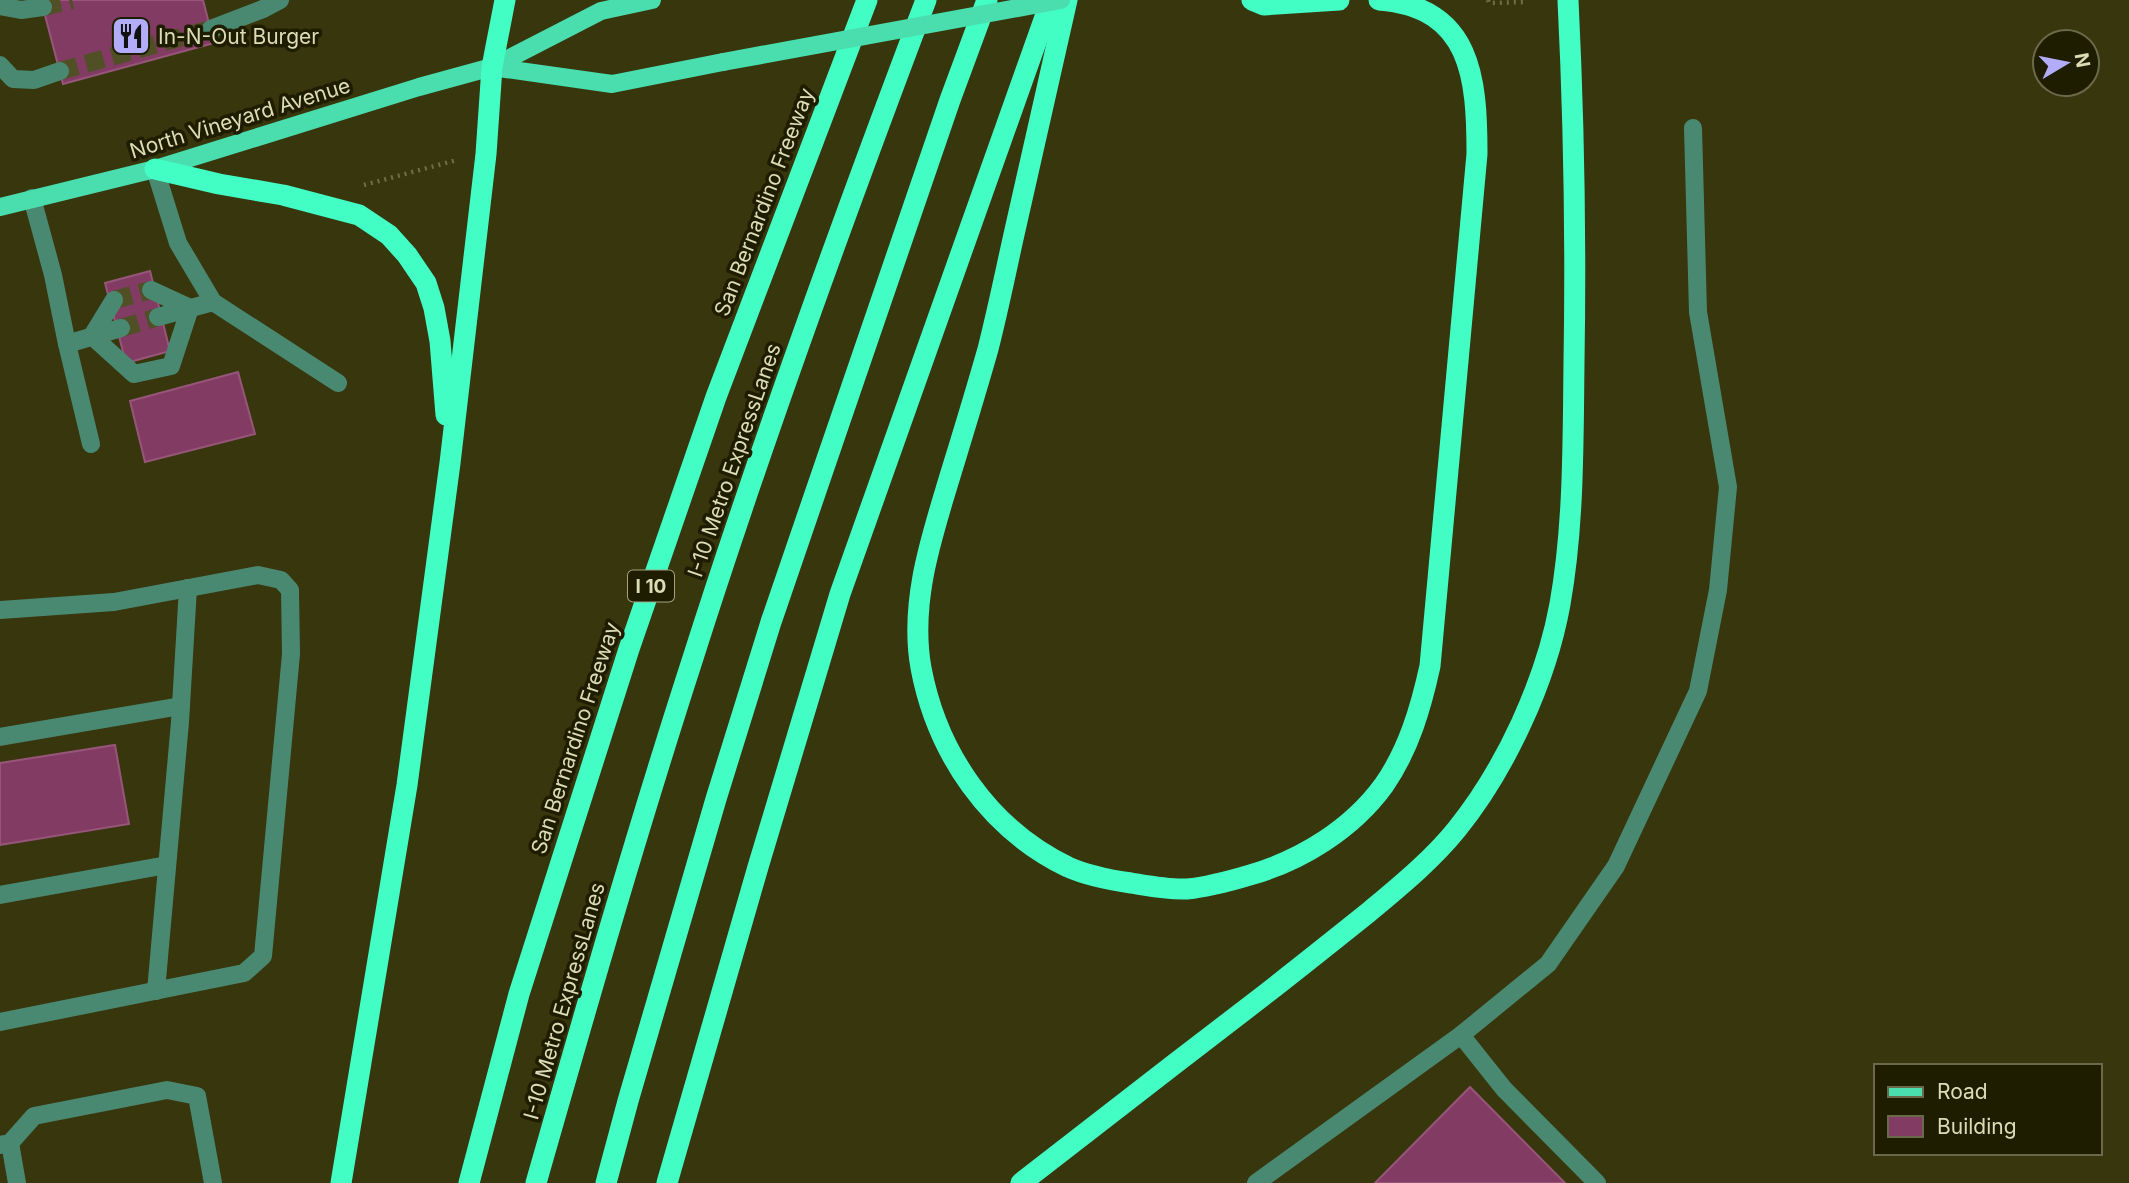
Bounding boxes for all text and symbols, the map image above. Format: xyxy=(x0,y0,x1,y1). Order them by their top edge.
restaurant icon: In-N-Out Burger xyxy=(110,15,152,57)
place label: In-N-Out Burger xyxy=(158,24,319,49)
north arrow xyxy=(2031,28,2101,98)
text: N xyxy=(2070,51,2095,69)
street label: North Vineyard Avenue xyxy=(127,73,353,163)
street label: San Bernardino Freeway xyxy=(709,84,819,320)
street label: I-10 Metro ExpressLanes xyxy=(682,340,786,580)
road number: I 10 xyxy=(628,570,674,601)
street label: San Bernardino Freeway xyxy=(526,619,624,857)
street label: I-10 Metro ExpressLanes xyxy=(518,880,610,1122)
legend xyxy=(1874,1064,2101,1155)
text: Road xyxy=(1937,1079,1988,1104)
text: Building xyxy=(1937,1114,2017,1139)

